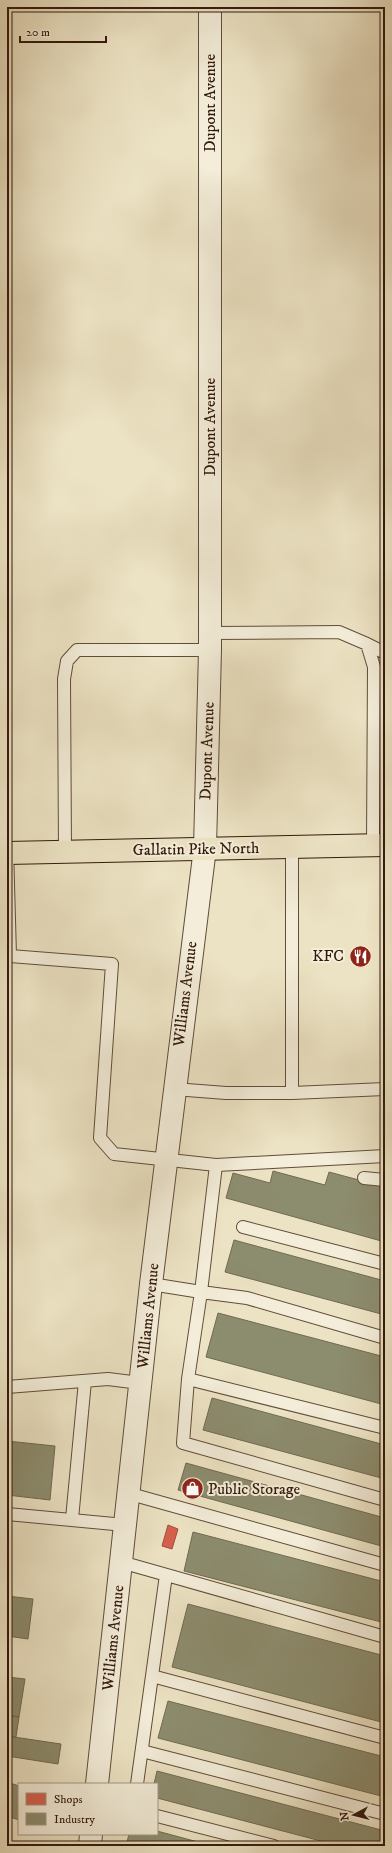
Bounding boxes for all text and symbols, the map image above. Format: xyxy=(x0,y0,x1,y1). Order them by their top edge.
scale bar xyxy=(20,18,106,44)
text: 20 m xyxy=(26,25,50,40)
street label: Dupont Avenue xyxy=(200,53,220,152)
street label: Dupont Avenue xyxy=(200,377,220,476)
street label: Dupont Avenue xyxy=(195,701,219,801)
street label: Gallatin Pike North xyxy=(132,838,260,860)
street label: Williams Avenue xyxy=(168,940,201,1049)
restaurant icon: KFC xyxy=(347,943,373,969)
place label: KFC xyxy=(312,946,344,966)
street label: Williams Avenue xyxy=(132,1262,164,1371)
shop icon: Public Storage xyxy=(180,1476,206,1502)
place label: Public Storage xyxy=(208,1479,300,1499)
street label: Williams Avenue xyxy=(97,1584,129,1693)
legend xyxy=(18,1783,158,1835)
text: Shops xyxy=(54,1792,82,1807)
north arrow xyxy=(334,1795,374,1835)
text: N xyxy=(338,1811,353,1821)
text: Industry xyxy=(54,1812,95,1827)

